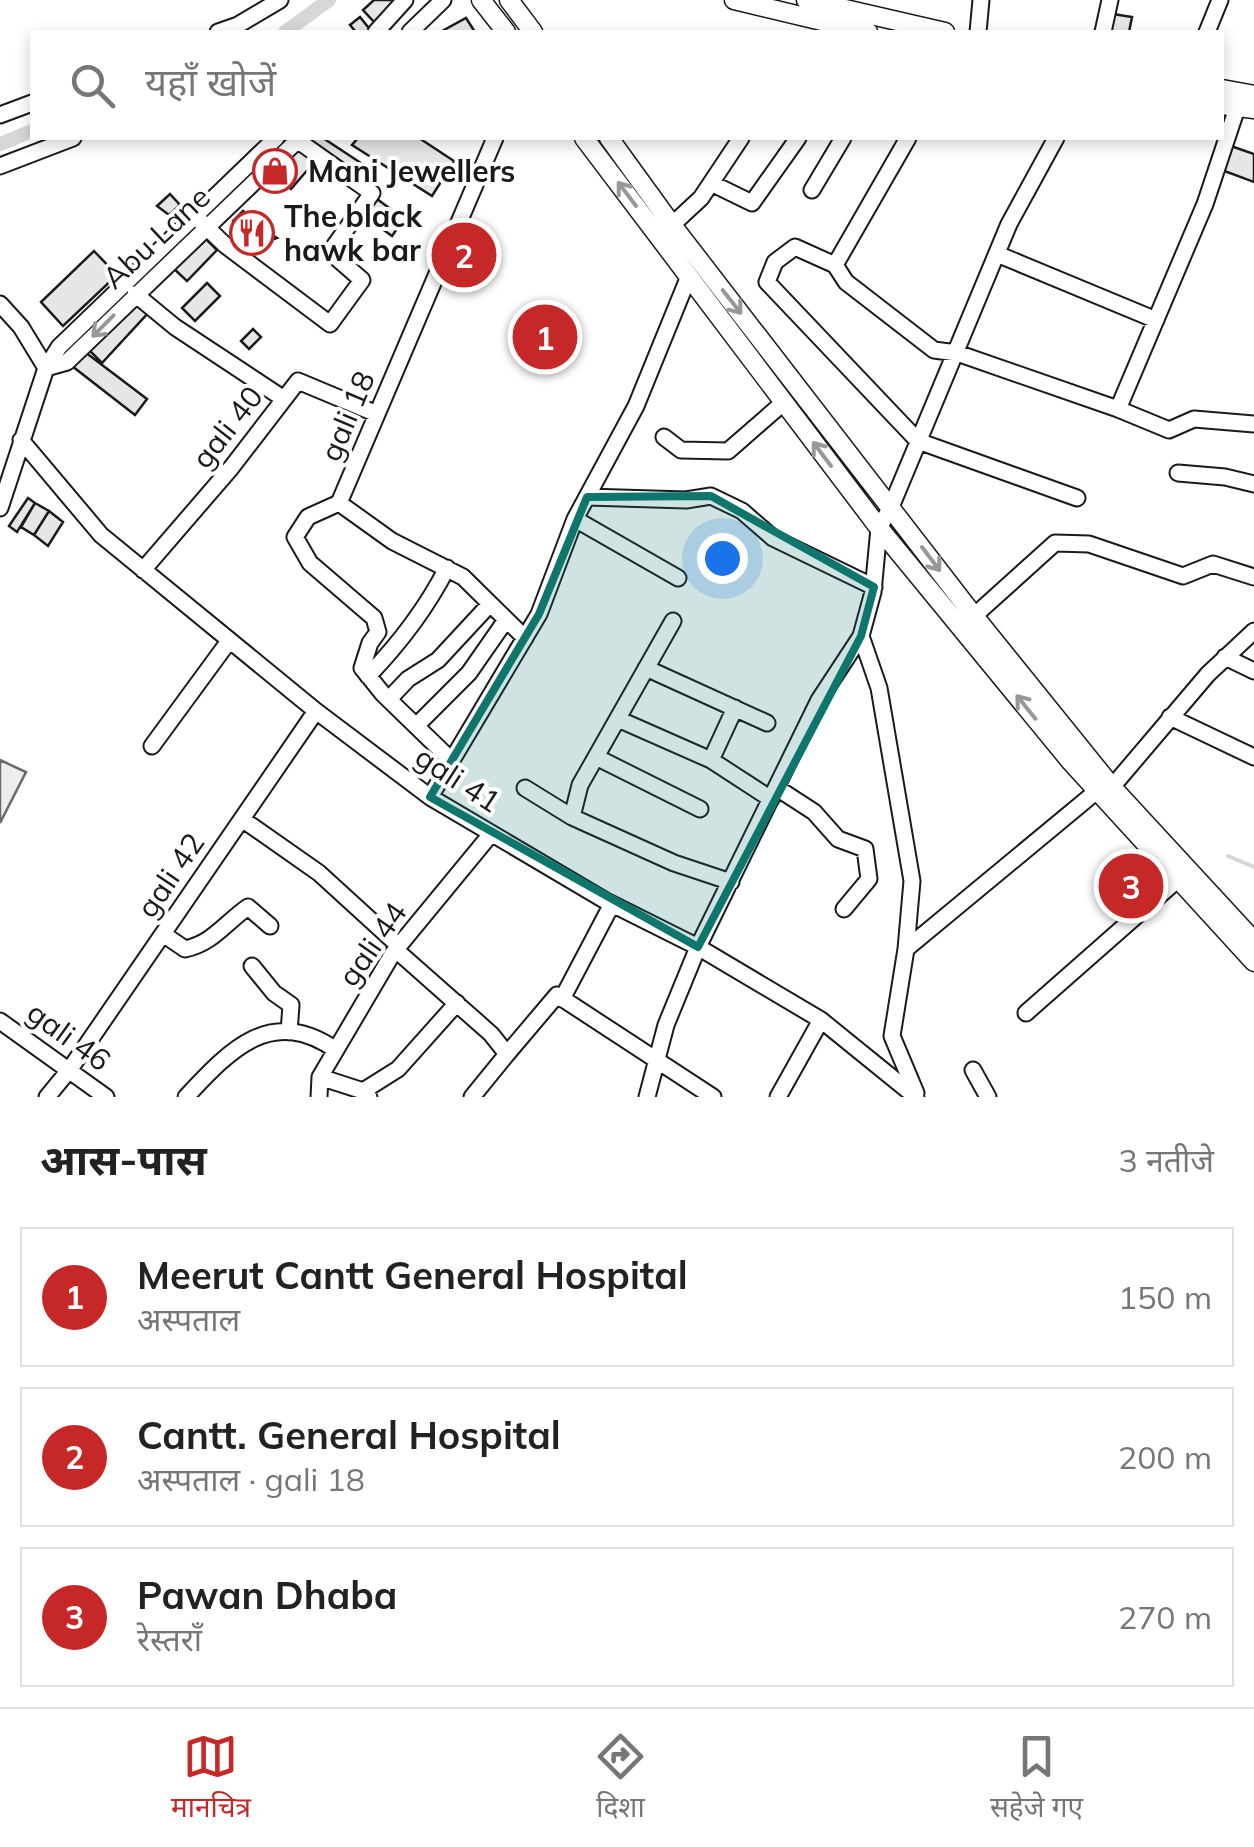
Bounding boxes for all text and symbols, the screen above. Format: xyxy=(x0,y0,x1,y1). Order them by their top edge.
search box xyxy=(30,30,1224,140)
icon: search xyxy=(65,58,120,113)
text: यहाँ खोजें xyxy=(145,58,276,106)
shop icon: Mani Jewellers xyxy=(252,148,298,194)
place label: Mani Jewellers xyxy=(308,152,515,190)
street label: Abu Lane xyxy=(94,178,218,296)
one-way arrow xyxy=(616,181,637,208)
place label: The black hawk bar xyxy=(284,197,423,269)
restaurant icon: The black hawk bar xyxy=(229,210,275,256)
pin: 2 xyxy=(432,218,496,292)
one-way arrow xyxy=(721,288,743,314)
pin: 1 xyxy=(512,300,578,374)
one-way arrow xyxy=(91,313,115,337)
street label: gali 18 xyxy=(311,365,383,467)
street label: gali 40 xyxy=(183,378,271,476)
one-way arrow xyxy=(811,441,832,468)
your location xyxy=(697,533,748,584)
one-way arrow xyxy=(920,545,941,572)
one-way arrow xyxy=(1015,694,1037,720)
street label: gali 41 xyxy=(408,737,508,821)
street label: gali 42 xyxy=(128,825,212,925)
pin: 3 xyxy=(1098,848,1164,924)
street label: gali 44 xyxy=(329,895,415,993)
street label: gali 46 xyxy=(20,993,118,1079)
text: आस-पास xyxy=(40,1133,207,1186)
text: 3 नतीजे xyxy=(1118,1140,1214,1180)
text: Meerut Cantt General Hospital xyxy=(137,1251,688,1299)
text: 1 xyxy=(65,1277,84,1317)
text: 150 m xyxy=(1118,1277,1212,1317)
text: अस्पताल xyxy=(137,1299,240,1339)
text: Cantt. General Hospital xyxy=(137,1411,561,1459)
text: 2 xyxy=(65,1437,84,1477)
text: 200 m xyxy=(1118,1437,1212,1477)
text: अस्पताल · gali 18 xyxy=(137,1459,365,1499)
text: Pawan Dhaba xyxy=(137,1571,397,1619)
text: 3 xyxy=(65,1597,84,1637)
text: 270 m xyxy=(1118,1597,1212,1637)
text: रेस्तराँ xyxy=(137,1619,202,1659)
tab: मानचित्र xyxy=(171,1729,251,1828)
tab: दिशा xyxy=(593,1729,648,1828)
tab: सहेजे गए xyxy=(990,1729,1083,1828)

